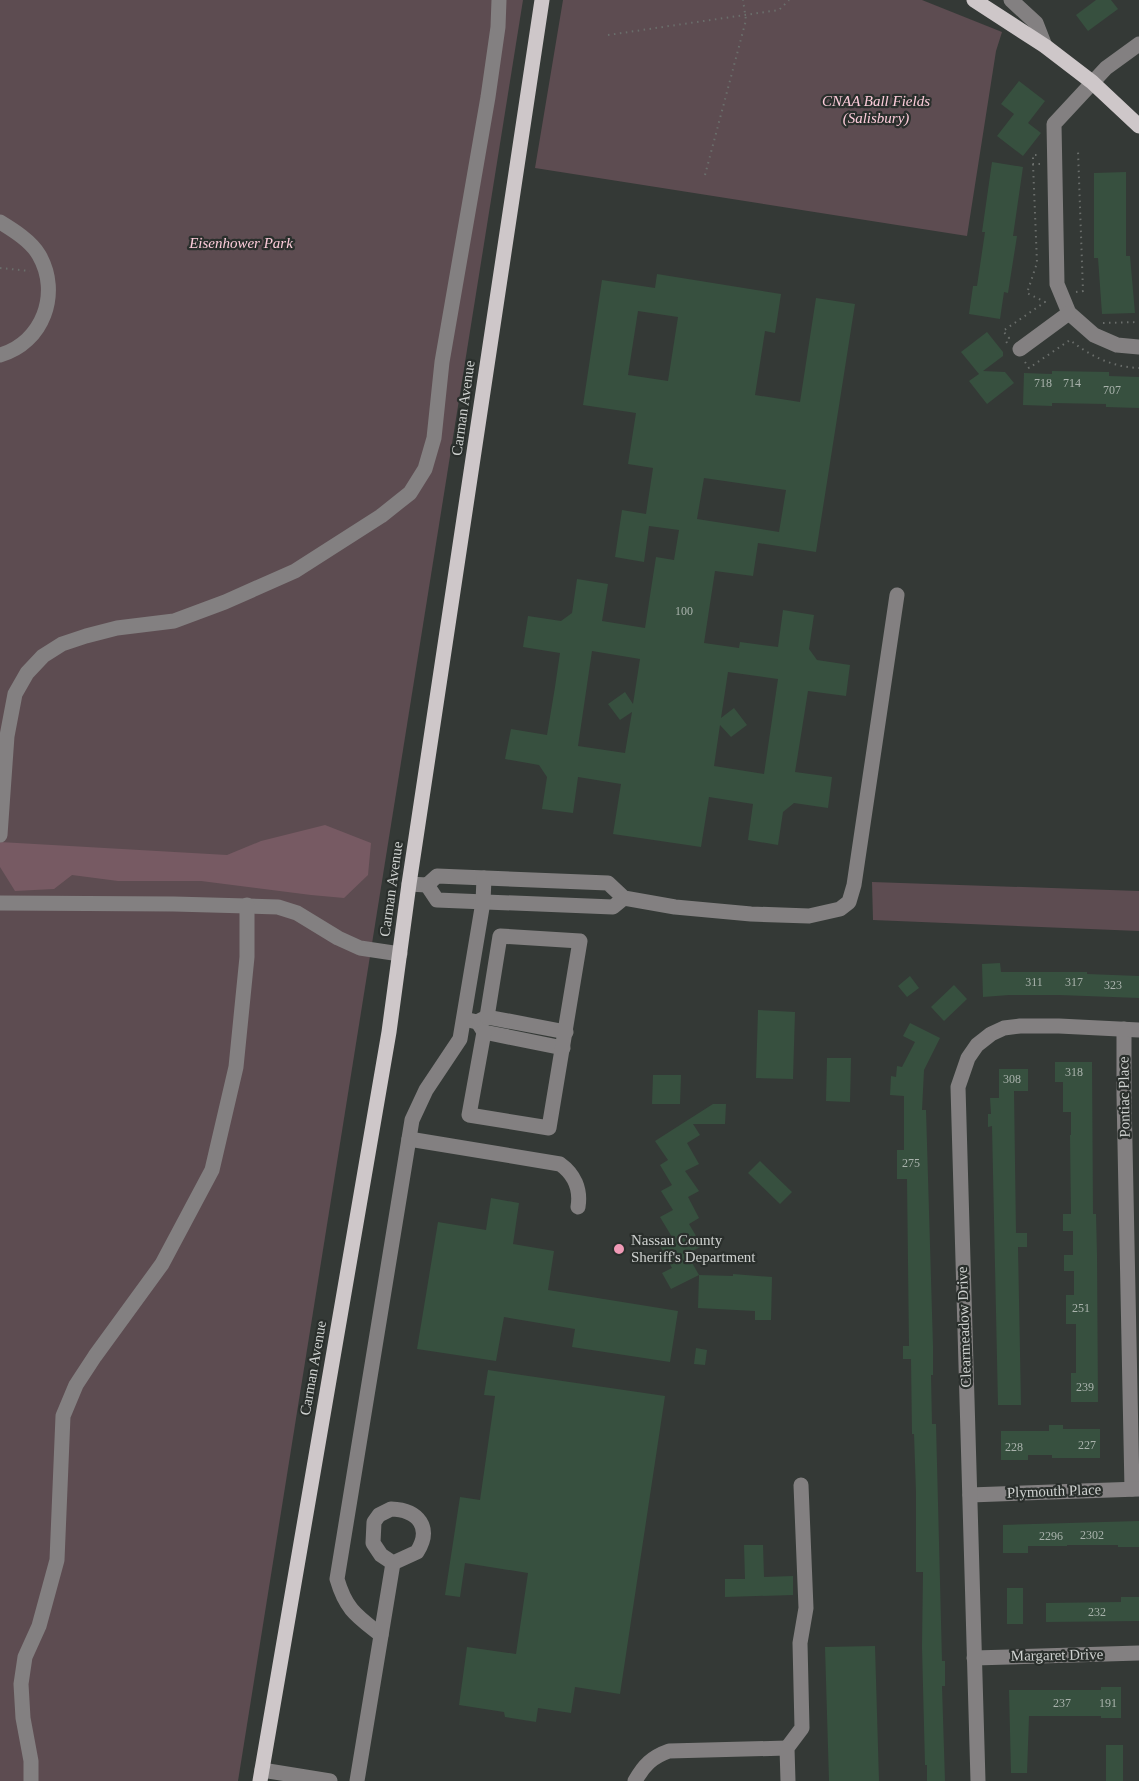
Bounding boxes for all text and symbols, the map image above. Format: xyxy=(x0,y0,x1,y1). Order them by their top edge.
park label: CNAA Ball Fields (Salisbury) xyxy=(822,93,930,127)
park label: Eisenhower Park xyxy=(188,235,293,251)
street label: Carman Avenue xyxy=(448,359,478,457)
house number: 718 xyxy=(1034,376,1052,390)
house number: 714 xyxy=(1063,376,1081,390)
house number: 707 xyxy=(1103,383,1121,397)
house number: 100 xyxy=(675,604,693,618)
street label: Carman Avenue xyxy=(376,840,406,938)
house number: 311 xyxy=(1025,975,1043,989)
house number: 317 xyxy=(1065,975,1083,989)
house number: 323 xyxy=(1104,978,1122,992)
street label: Pontiac Place xyxy=(1115,1056,1133,1138)
house number: 318 xyxy=(1065,1065,1083,1079)
house number: 308 xyxy=(1003,1072,1021,1086)
house number: 275 xyxy=(902,1156,920,1170)
place label: Nassau County Sheriff's Department xyxy=(631,1232,756,1265)
marker: Nassau County Sheriff's Department xyxy=(612,1242,626,1256)
street label: Clearmeadow Drive xyxy=(954,1266,974,1388)
house number: 251 xyxy=(1072,1301,1090,1315)
street label: Carman Avenue xyxy=(297,1319,329,1417)
house number: 239 xyxy=(1076,1380,1094,1394)
house number: 227 xyxy=(1078,1438,1096,1452)
house number: 228 xyxy=(1005,1440,1023,1454)
street label: Plymouth Place xyxy=(1006,1481,1102,1501)
house number: 2302 xyxy=(1080,1528,1104,1542)
house number: 2296 xyxy=(1039,1529,1063,1543)
house number: 232 xyxy=(1088,1605,1106,1619)
street label: Margaret Drive xyxy=(1011,1646,1104,1664)
house number: 237 xyxy=(1053,1696,1071,1710)
house number: 191 xyxy=(1099,1696,1117,1710)

